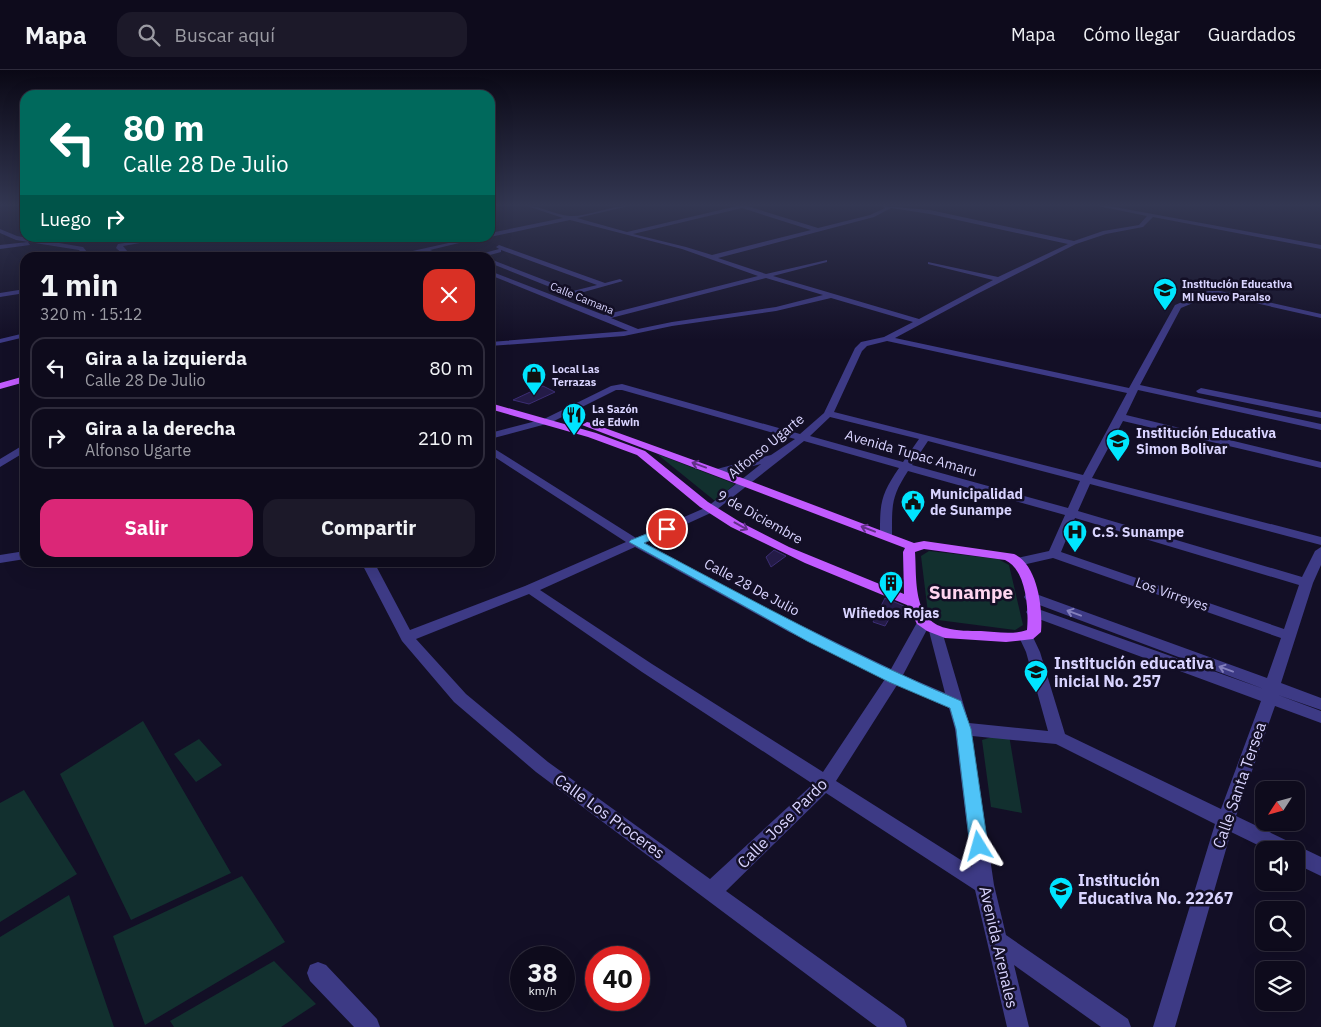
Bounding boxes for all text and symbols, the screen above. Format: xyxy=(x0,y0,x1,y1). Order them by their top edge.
search box xyxy=(117,12,467,57)
text: Mapa xyxy=(25,19,87,51)
icon: search xyxy=(135,21,163,49)
text: Buscar aquí xyxy=(175,23,275,47)
text: Mapa xyxy=(1011,23,1055,46)
text: Cómo llegar xyxy=(1083,23,1180,46)
text: Guardados xyxy=(1208,23,1296,46)
text: 80 m xyxy=(123,105,205,151)
icon: left xyxy=(40,110,105,175)
text: Calle 28 De Julio xyxy=(123,149,289,178)
icon: right xyxy=(101,205,129,233)
text: Luego xyxy=(40,207,91,231)
text: 1 min xyxy=(40,265,118,304)
button: close xyxy=(423,269,475,321)
school or university icon: Institución Educativa Mi Nuevo Paraiso xyxy=(1152,277,1178,311)
place label: Institución Educativa Mi Nuevo Paraiso xyxy=(1182,277,1292,304)
street label: Calle Camana xyxy=(548,279,616,317)
text: 320 m · 15:12 xyxy=(40,304,142,324)
text: Gira a la izquierda xyxy=(85,346,247,370)
icon: left xyxy=(42,354,70,382)
text: 80 m xyxy=(429,356,473,380)
shop icon: Local Las Terrazas xyxy=(521,362,547,396)
place label: Local Las Terrazas xyxy=(552,362,600,389)
text: Calle 28 De Julio xyxy=(85,370,206,390)
restaurant icon: La Sazón de Edwin xyxy=(561,402,587,436)
place label: La Sazón de Edwin xyxy=(592,402,640,429)
street label: Alfonso Ugarte xyxy=(724,410,808,482)
text: Gira a la derecha xyxy=(85,416,236,440)
icon: right xyxy=(42,424,70,452)
place label: Institución Educativa Simon Bolivar xyxy=(1136,424,1276,458)
text: 210 m xyxy=(418,426,473,450)
street label: Avenida Tupac Amaru xyxy=(843,426,979,480)
school or university icon: Institución Educativa Simon Bolivar xyxy=(1105,428,1131,462)
text: Alfonso Ugarte xyxy=(85,440,191,460)
one-way arrow xyxy=(692,460,707,469)
place label: Municipalidad de Sunampe xyxy=(930,485,1023,519)
street label: 9 de Diciembre xyxy=(714,486,806,548)
public building icon: Municipalidad de Sunampe xyxy=(900,489,926,523)
button: Salir xyxy=(40,499,253,557)
button: Compartir xyxy=(263,499,475,557)
pin xyxy=(646,508,688,550)
icon: arrive xyxy=(653,515,681,543)
hospital icon: C.S. Sunampe xyxy=(1062,519,1088,553)
one-way arrow xyxy=(733,522,748,532)
place label: C.S. Sunampe xyxy=(1092,523,1184,541)
one-way arrow xyxy=(860,524,876,533)
street label: Calle 28 De Julio xyxy=(701,554,803,620)
building icon: Wiñedos Rojas xyxy=(878,570,904,604)
street label: Los Virreyes xyxy=(1133,573,1211,615)
district label: Sunampe xyxy=(929,580,1013,604)
place label: Wiñedos Rojas xyxy=(843,604,939,622)
one-way arrow xyxy=(1067,608,1082,617)
place label: Institución educativa inicial No. 257 xyxy=(1054,653,1214,691)
school or university icon: Institución educativa inicial No. 257 xyxy=(1023,659,1049,693)
one-way arrow xyxy=(1219,664,1235,673)
street label: Calle Santa Tersea xyxy=(1208,719,1270,851)
street label: Calle Los Proceres xyxy=(551,769,669,863)
street label: Calle Jose Pardo xyxy=(733,774,831,872)
north arrow xyxy=(1255,781,1305,831)
map controls xyxy=(1255,781,1305,1011)
position arrow xyxy=(952,819,1004,871)
button: sound xyxy=(1255,841,1305,891)
place label: Institución Educativa No. 22267 xyxy=(1078,870,1233,908)
school or university icon: Institución Educativa No. 22267 xyxy=(1048,876,1074,910)
street label: Avenida Arenales xyxy=(975,884,1023,1010)
button: search xyxy=(1255,901,1305,951)
speed limit sign: 40 xyxy=(585,946,650,1011)
text: 38 xyxy=(527,956,558,989)
button: layers xyxy=(1255,961,1305,1011)
text: km/h xyxy=(528,983,557,998)

